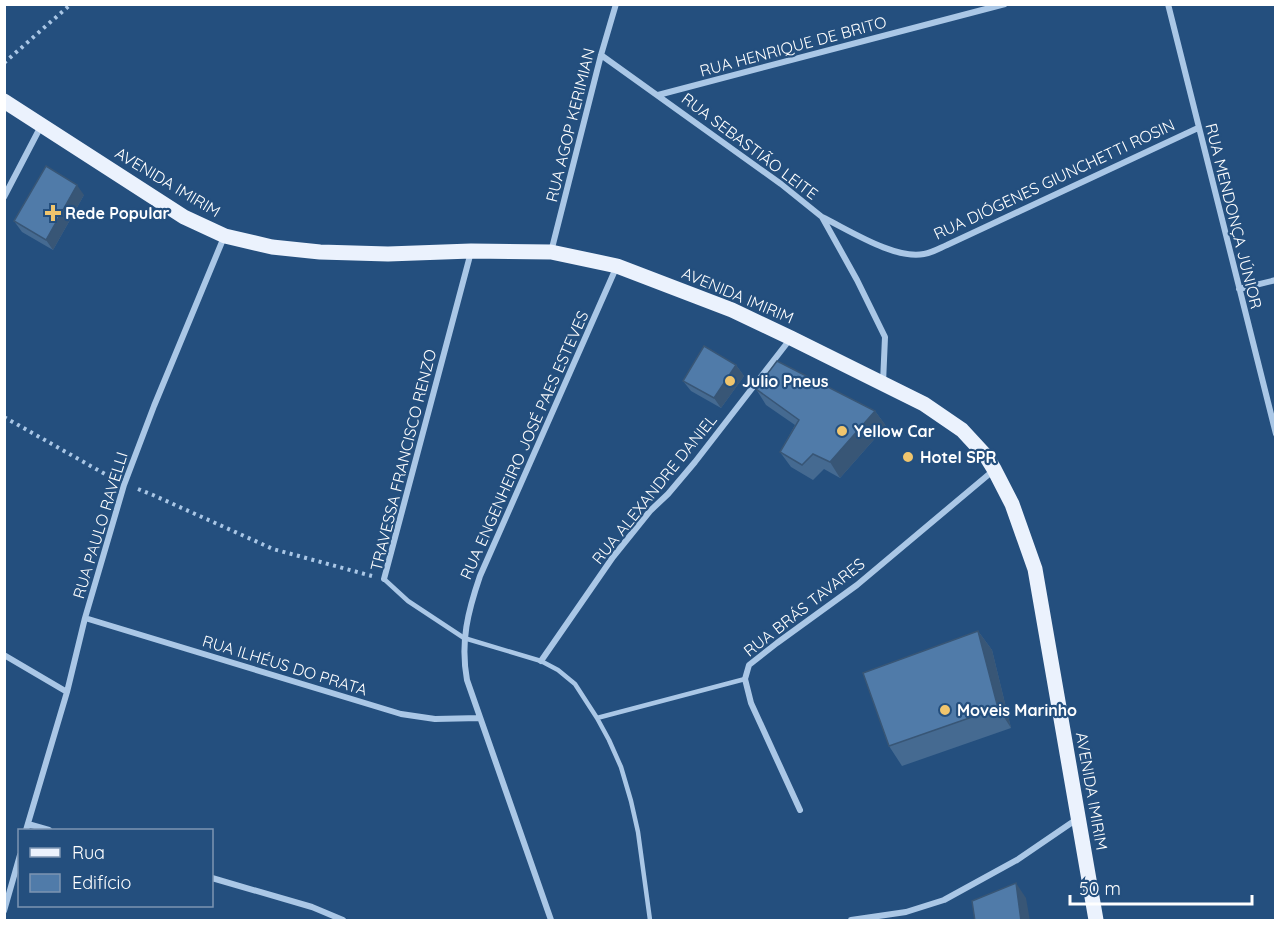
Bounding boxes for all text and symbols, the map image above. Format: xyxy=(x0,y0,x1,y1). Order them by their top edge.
street label: RUA HENRIQUE DE BRITO xyxy=(697,11,889,81)
street label: RUA AGOP KERIMIAN xyxy=(541,46,599,204)
street label: RUA SEBASTIÃO LEITE xyxy=(678,88,822,204)
street label: RUA DIÓGENES GIUNCHETTI ROSIN xyxy=(930,114,1178,244)
street label: RUA MENDONÇA JÚNIOR xyxy=(1201,121,1267,311)
street label: AVENIDA IMIRIM xyxy=(112,143,224,221)
place label: Rede Popular xyxy=(65,203,170,223)
marker: Rede Popular xyxy=(46,206,60,220)
street label: AVENIDA IMIRIM xyxy=(679,262,797,328)
street label: RUA ENGENHEIRO JOSÉ PAES ESTEVES xyxy=(455,308,593,582)
street label: TRAVESSA FRANCISCO RENZO xyxy=(366,347,440,573)
place label: Julio Pneus xyxy=(742,371,829,391)
marker: Julio Pneus xyxy=(723,374,737,388)
street label: RUA ALEXANDRE DANIEL xyxy=(587,410,721,568)
place label: Yellow Car xyxy=(854,421,935,441)
marker: Yellow Car xyxy=(835,424,849,438)
place label: Hotel SPR xyxy=(920,447,996,467)
street label: RUA PAULO RAVELLI xyxy=(68,449,132,601)
marker: Hotel SPR xyxy=(901,450,915,464)
street label: RUA BRÁS TAVARES xyxy=(739,553,869,661)
street label: RUA ILHÉUS DO PRATA xyxy=(200,630,370,700)
place label: Moveis Marinho xyxy=(957,700,1077,720)
marker: Moveis Marinho xyxy=(938,703,952,717)
street label: AVENIDA IMIRIM xyxy=(1072,730,1112,852)
legend xyxy=(18,829,213,907)
text: Rua xyxy=(72,841,105,864)
scale bar xyxy=(1070,868,1252,906)
text: Edifício xyxy=(72,871,131,894)
text: 50 m xyxy=(1079,877,1121,900)

